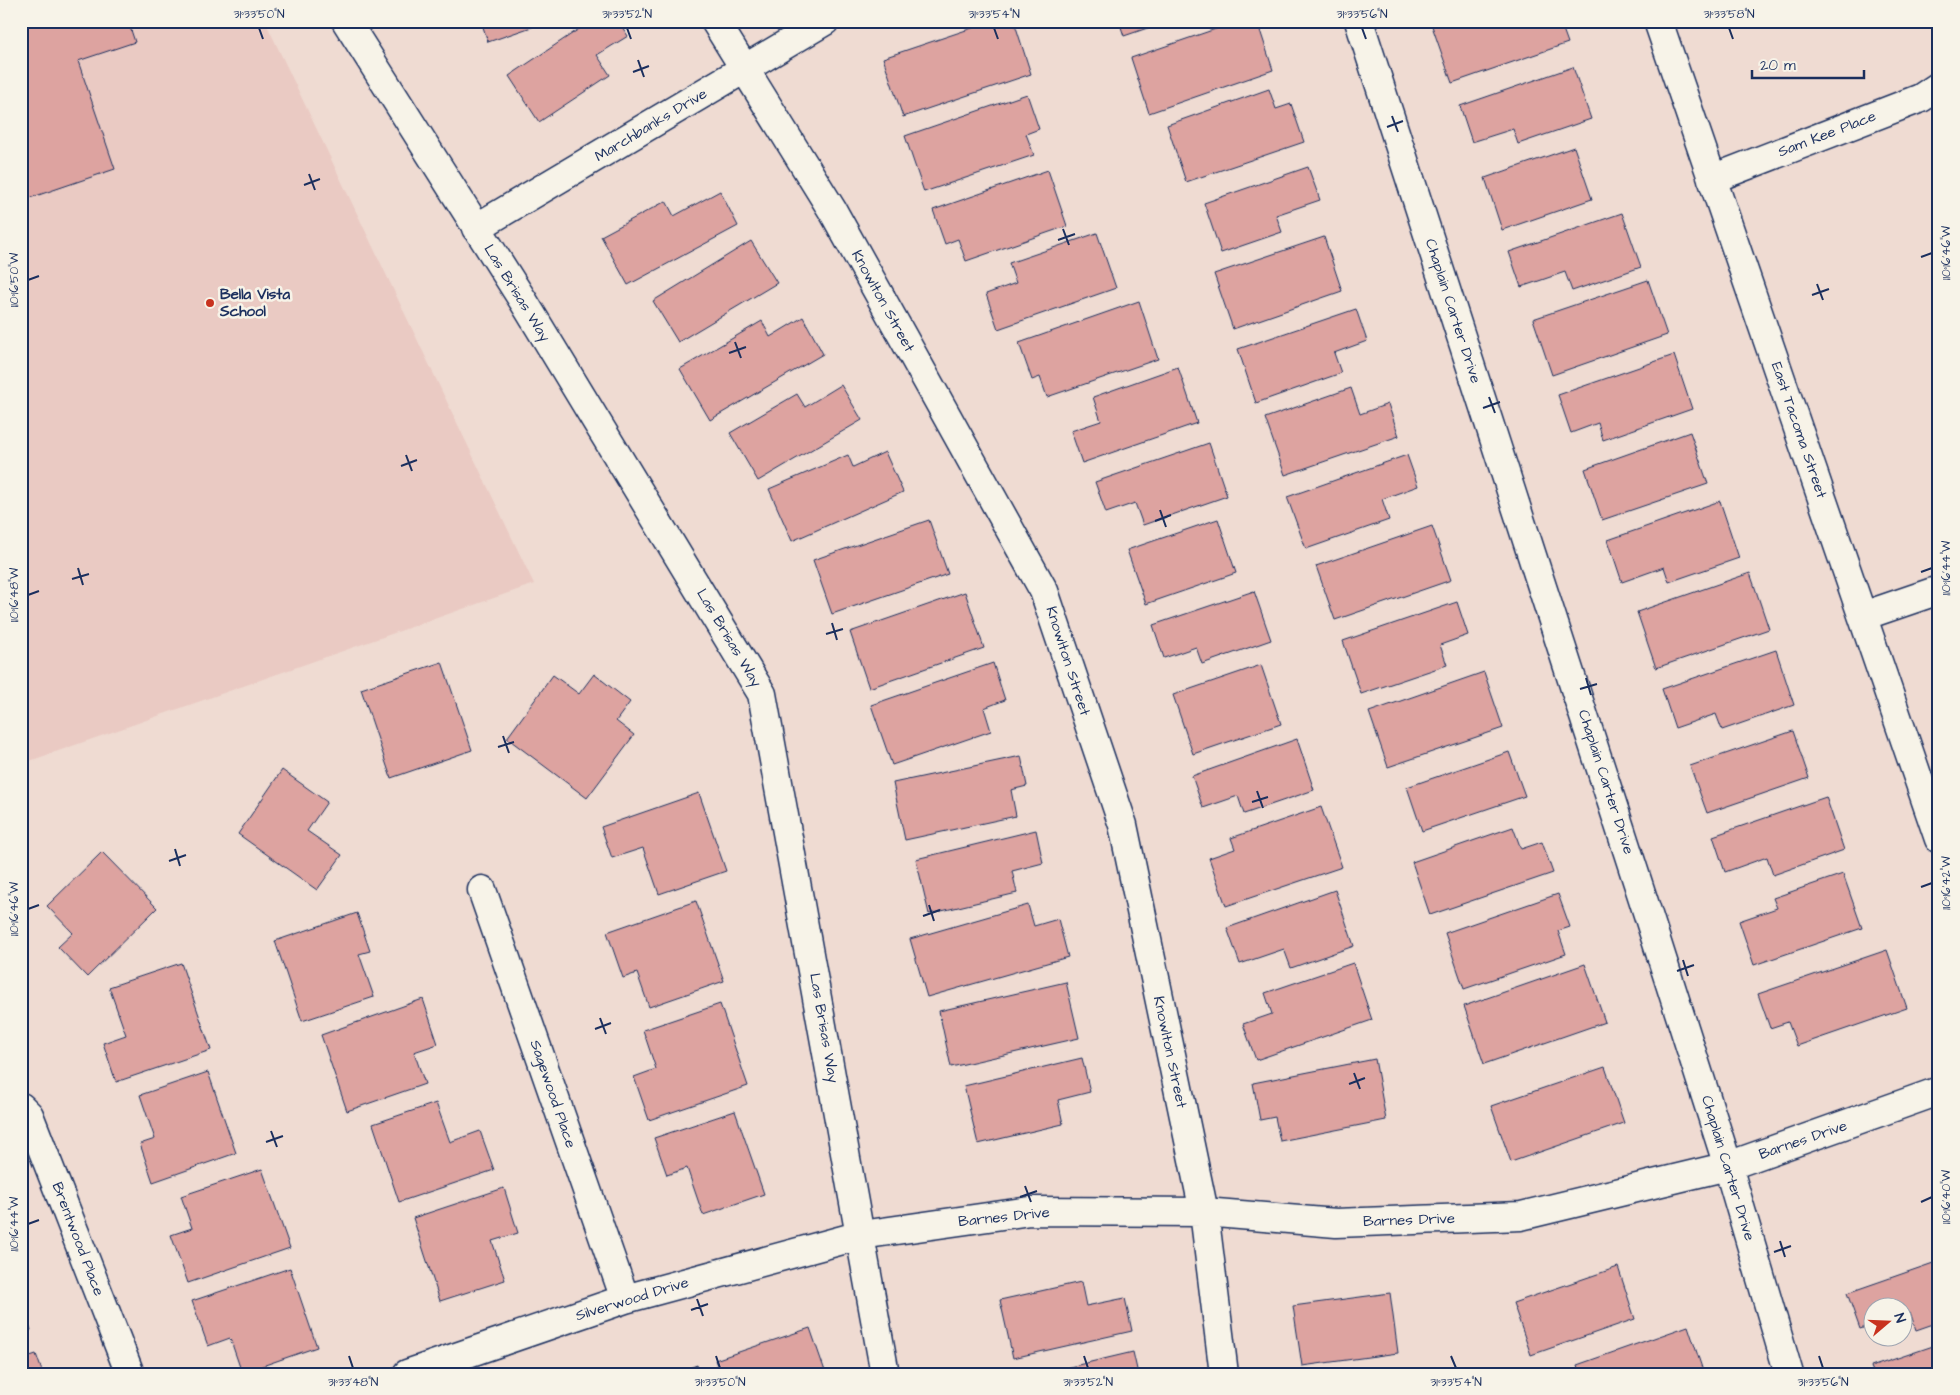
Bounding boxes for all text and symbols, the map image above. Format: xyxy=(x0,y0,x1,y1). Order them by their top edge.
text: 31°33'50"N xyxy=(234,6,285,23)
text: 31°33'52"N xyxy=(602,6,653,23)
text: 31°33'54"N xyxy=(968,6,1020,23)
text: 31°33'56"N xyxy=(1337,6,1388,23)
text: 31°33'58"N xyxy=(1703,6,1755,23)
scale bar xyxy=(1752,48,1865,80)
text: 20 m xyxy=(1760,55,1796,76)
street label: Marchbanks Drive xyxy=(591,83,711,167)
street label: Sam Kee Place xyxy=(1775,106,1879,162)
text: 110°16'46"W xyxy=(1938,225,1955,280)
street label: Chaplain Carter Drive xyxy=(1420,236,1486,386)
street label: Las Brisas Way xyxy=(478,240,555,346)
street label: Knowlton Street xyxy=(846,246,920,356)
text: 110°16'50"W xyxy=(6,252,23,307)
place label: Bella Vista School xyxy=(219,284,290,322)
marker: Bella Vista School xyxy=(204,297,216,309)
street label: East Tacoma Street xyxy=(1766,359,1832,501)
text: 110°16'44"W xyxy=(1938,540,1955,595)
text: 110°16'48"W xyxy=(6,567,23,622)
street label: Las Brisas Way xyxy=(690,585,767,692)
street label: Knowlton Street xyxy=(1040,604,1096,718)
street label: Chaplain Carter Drive xyxy=(1573,707,1639,857)
text: 110°16'42"W xyxy=(1938,856,1955,910)
text: 110°16'46"W xyxy=(6,881,23,936)
street label: Las Brisas Way xyxy=(803,971,844,1085)
street label: Knowlton Street xyxy=(1148,994,1192,1110)
street label: Sagewood Place xyxy=(524,1037,581,1151)
street label: Chaplain Carter Drive xyxy=(1696,1093,1760,1243)
street label: Barnes Drive xyxy=(1756,1115,1850,1165)
text: 110°16'40"W xyxy=(1938,1169,1955,1224)
street label: Brentwood Place xyxy=(47,1179,109,1299)
text: 110°16'44"W xyxy=(6,1196,23,1251)
street label: Barnes Drive xyxy=(957,1202,1051,1232)
street label: Barnes Drive xyxy=(1363,1208,1455,1232)
street label: Silverwood Drive xyxy=(573,1272,691,1326)
north arrow xyxy=(1862,1298,1912,1348)
text: N xyxy=(1888,1311,1910,1326)
text: 31°33'48"N xyxy=(328,1374,379,1391)
text: 31°33'50"N xyxy=(695,1374,746,1391)
text: 31°33'52"N xyxy=(1063,1374,1114,1391)
text: 31°33'54"N xyxy=(1430,1374,1482,1391)
text: 31°33'56"N xyxy=(1798,1374,1849,1391)

